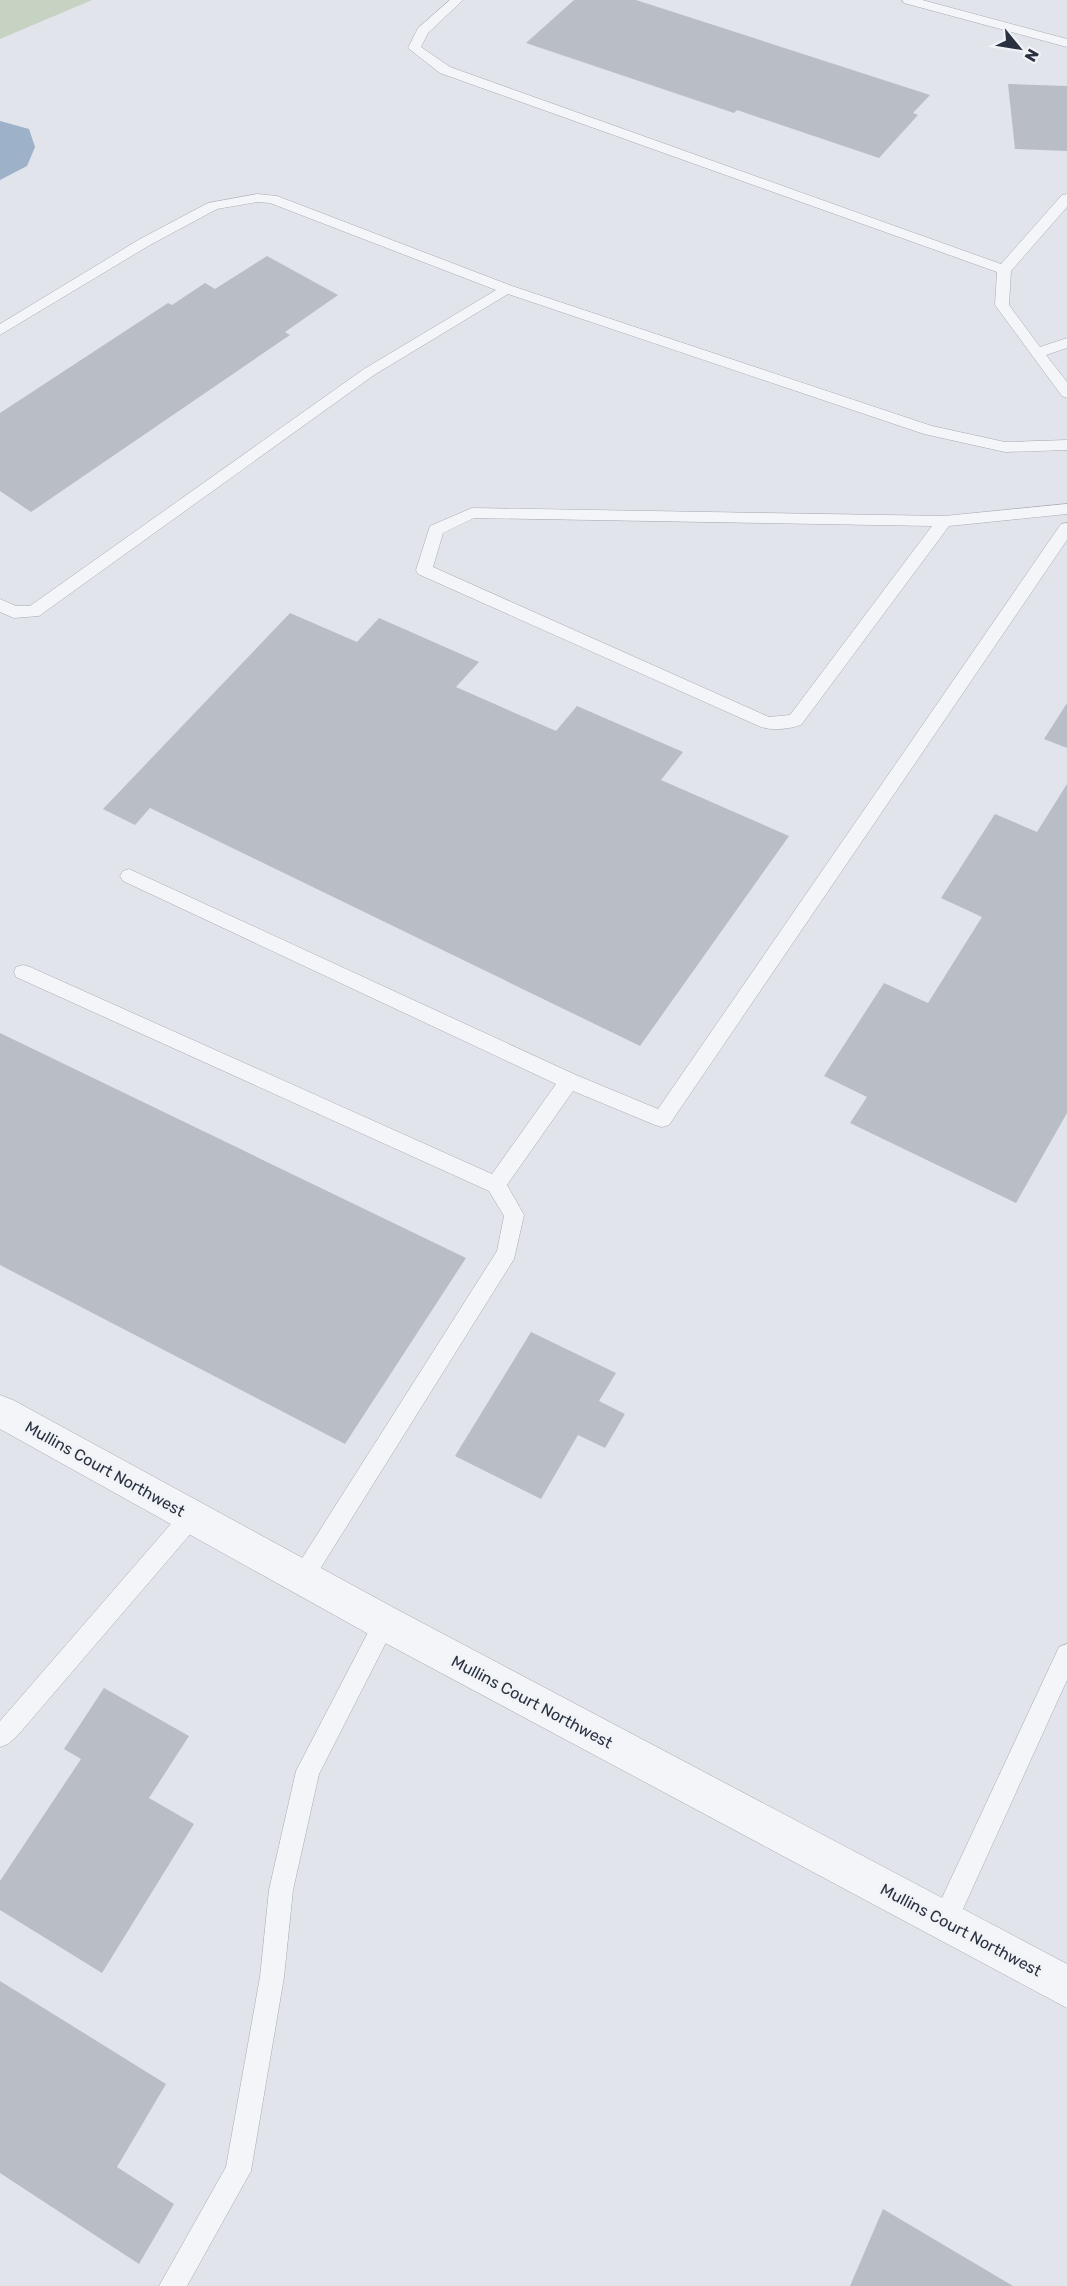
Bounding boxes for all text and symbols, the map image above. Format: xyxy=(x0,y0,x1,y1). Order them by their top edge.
north arrow xyxy=(989,18,1049,78)
text: N xyxy=(1020,46,1043,65)
street label: Mullins Court Northwest xyxy=(22,1417,188,1521)
street label: Mullins Court Northwest xyxy=(448,1651,616,1753)
street label: Mullins Court Northwest xyxy=(877,1879,1045,1981)

